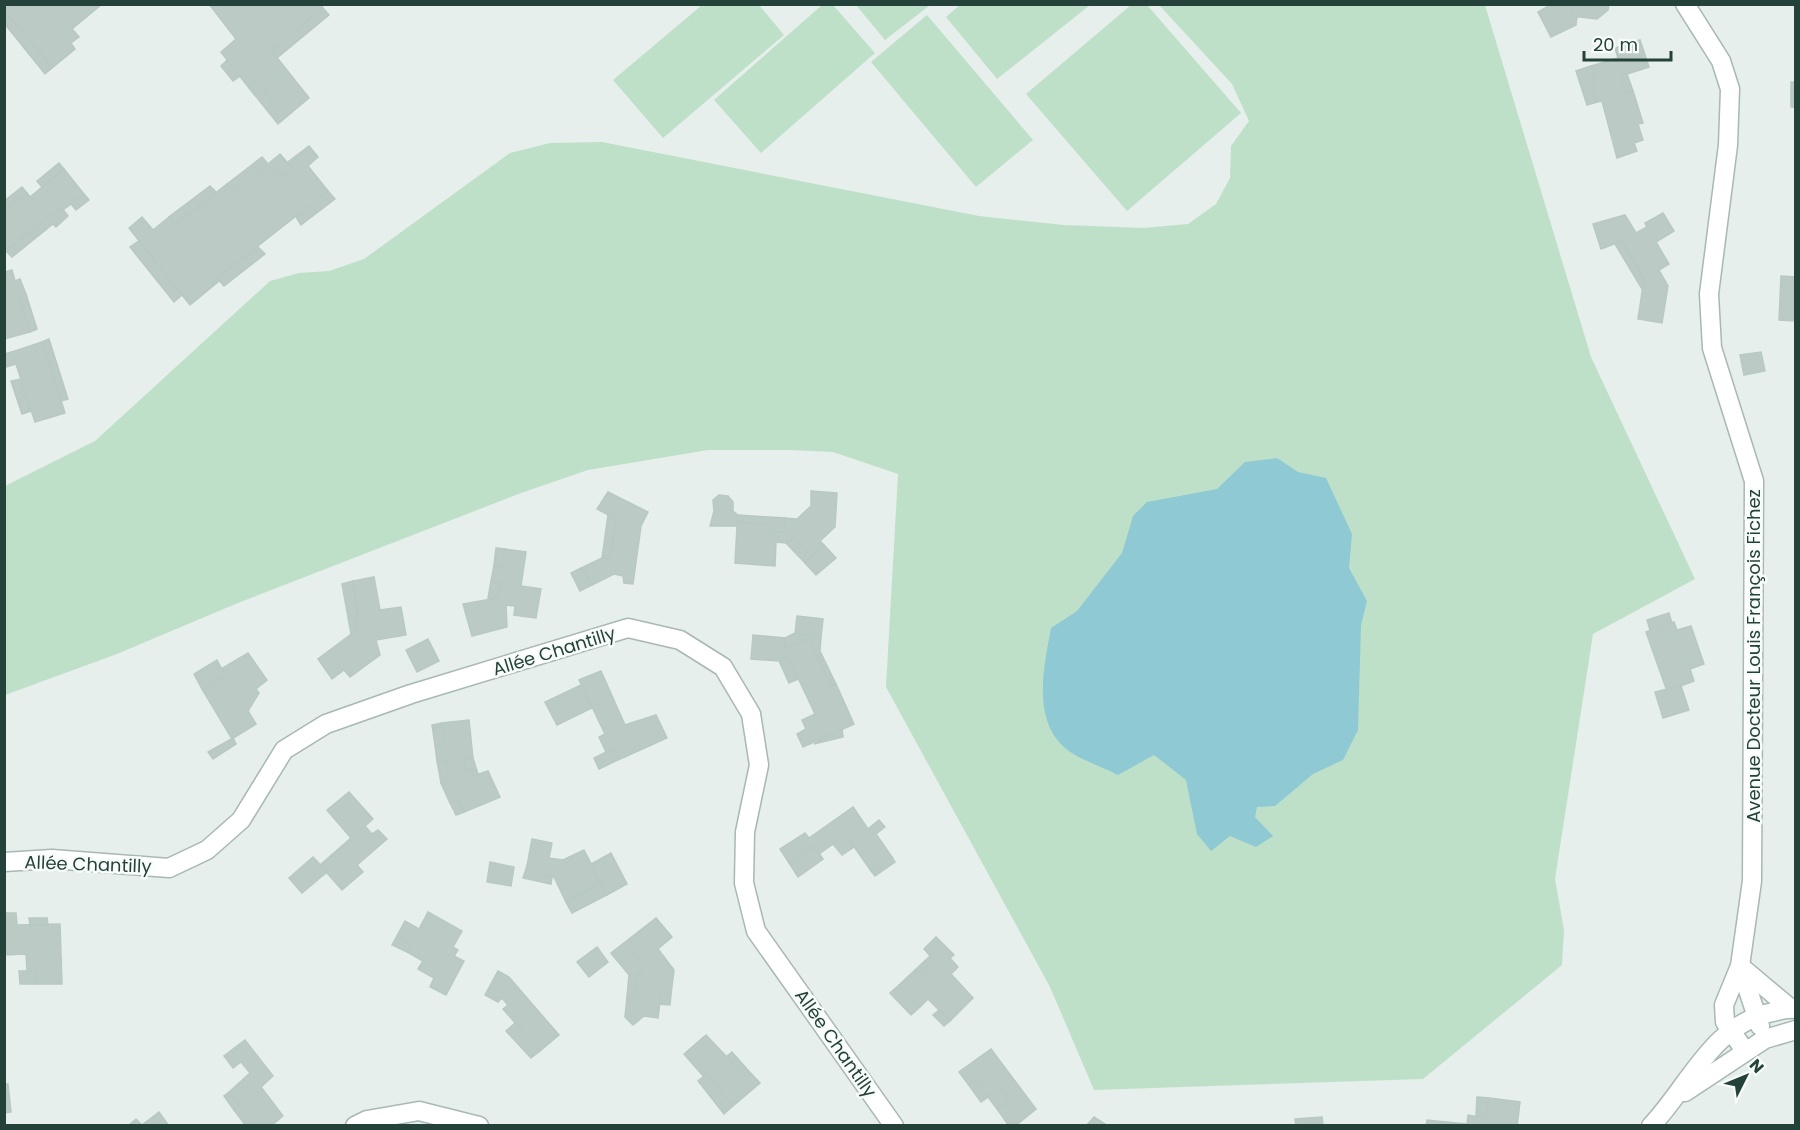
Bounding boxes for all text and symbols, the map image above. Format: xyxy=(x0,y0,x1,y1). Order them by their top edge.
scale bar xyxy=(1584,24,1671,62)
text: 20 m xyxy=(1593,32,1638,57)
street label: Avenue Docteur Louis François Fichez xyxy=(1741,489,1766,823)
street label: Allée Chantilly xyxy=(490,620,618,682)
street label: Allée Chantilly xyxy=(24,849,152,879)
street label: Allée Chantilly xyxy=(789,984,883,1102)
north arrow xyxy=(1716,1046,1776,1106)
text: N xyxy=(1744,1054,1769,1078)

